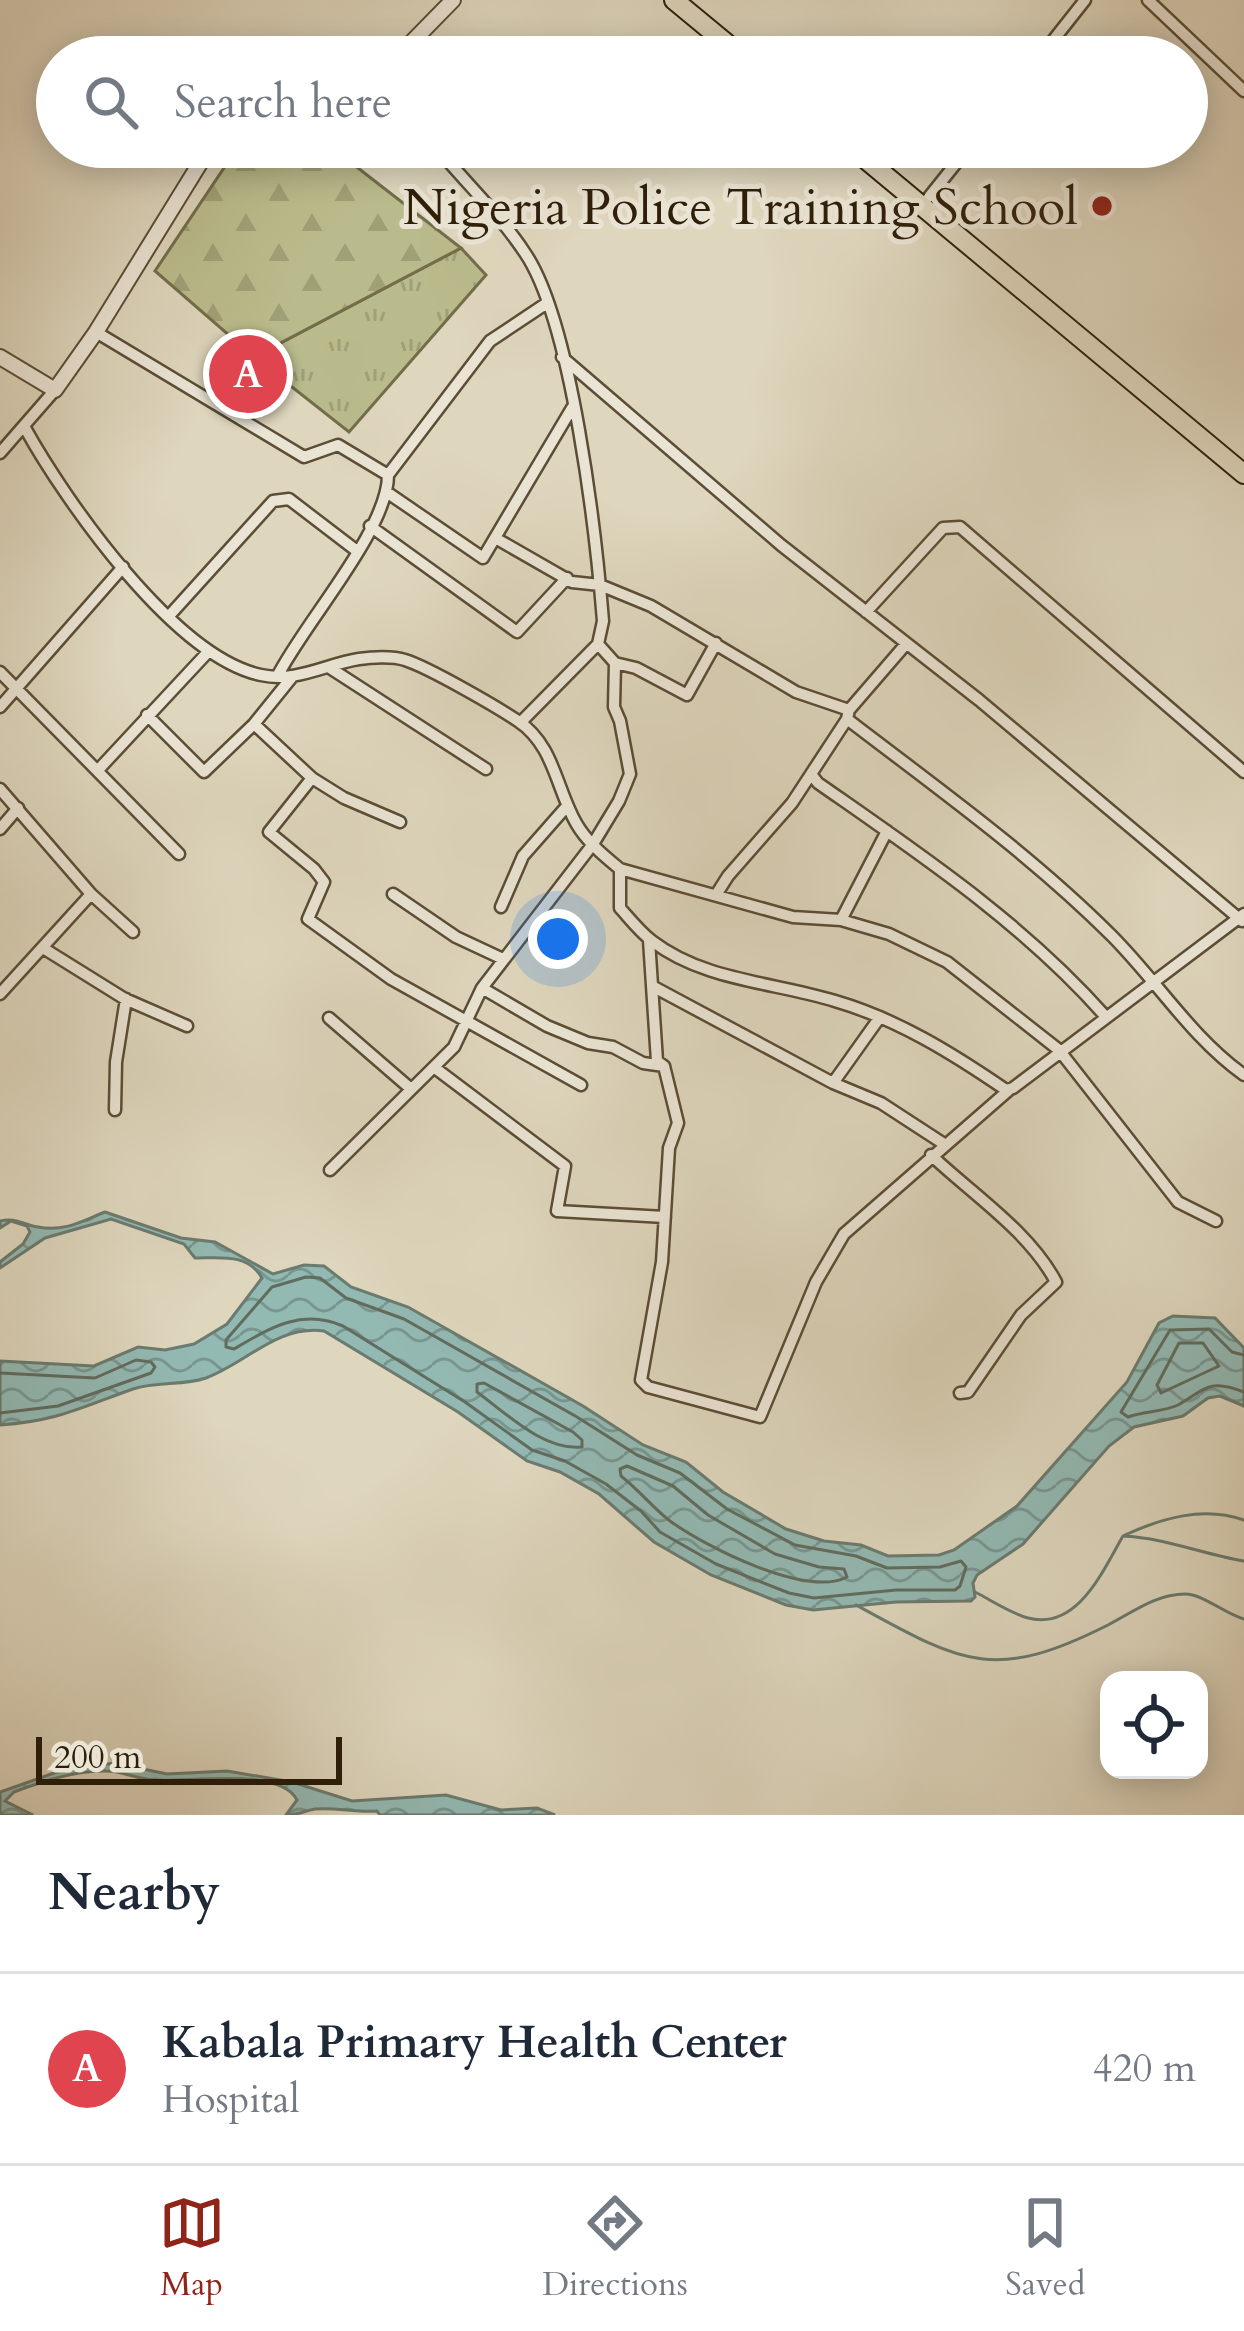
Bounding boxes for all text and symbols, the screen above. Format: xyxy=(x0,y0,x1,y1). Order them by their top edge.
search box xyxy=(36,36,1208,168)
icon: search xyxy=(78,69,144,135)
text: Search here xyxy=(174,72,392,133)
place label: Nigeria Police Training School xyxy=(403,173,1078,243)
marker: Nigeria Police Training School xyxy=(1089,193,1115,219)
pin: A xyxy=(209,329,287,419)
your location xyxy=(528,909,588,969)
map controls xyxy=(1100,1671,1208,1779)
button: locate xyxy=(1100,1671,1208,1779)
scale bar xyxy=(36,1731,342,1784)
text: 200 m xyxy=(54,1735,141,1780)
text: Nearby xyxy=(48,1858,220,1928)
text: Kabala Primary Health Center xyxy=(162,2012,787,2073)
text: A xyxy=(72,2042,102,2095)
text: 420 m xyxy=(1093,2042,1196,2095)
text: Hospital xyxy=(162,2073,300,2126)
tab: Map xyxy=(159,2190,225,2307)
tab: Directions xyxy=(542,2190,688,2307)
tab: Saved xyxy=(1005,2190,1085,2307)

